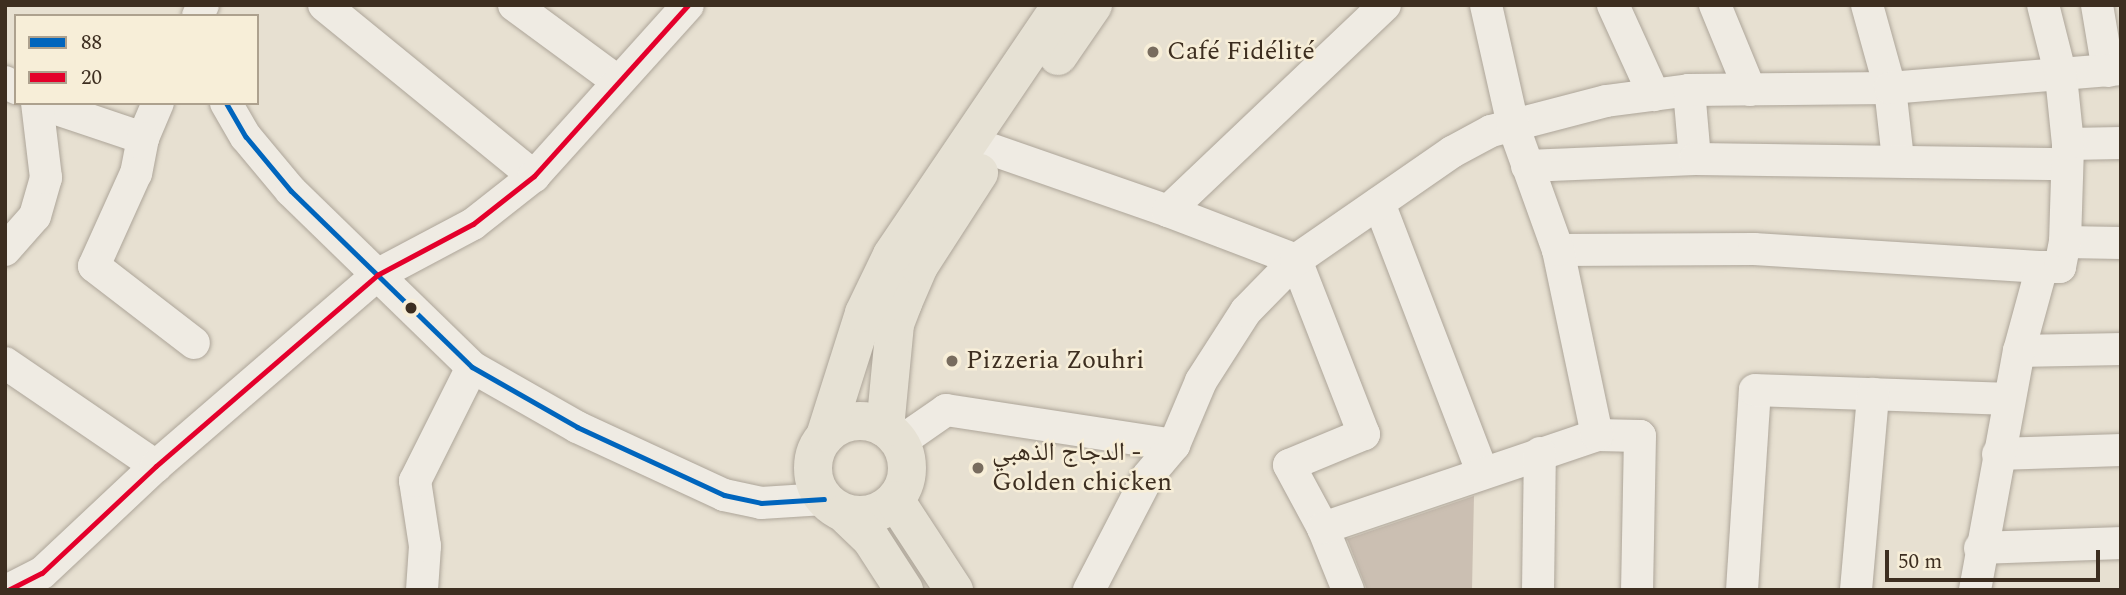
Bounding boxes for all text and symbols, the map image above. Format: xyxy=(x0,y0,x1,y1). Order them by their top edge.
legend xyxy=(14,14,259,105)
text: 88 xyxy=(81,27,102,59)
place label: Café Fidélité xyxy=(1167,36,1315,68)
marker: Café Fidélité xyxy=(1145,44,1161,60)
text: 20 xyxy=(81,62,102,94)
unlabelled marker xyxy=(404,301,418,315)
place label: Pizzeria Zouhri xyxy=(966,345,1144,377)
marker: Pizzeria Zouhri xyxy=(944,353,960,369)
place label: الدجاج الذهبي - Golden chicken xyxy=(992,437,1172,498)
marker: الدجاج الذهبي - Golden chicken xyxy=(970,460,986,476)
scale bar xyxy=(1888,536,2103,580)
text: 50 m xyxy=(1898,546,1942,578)

